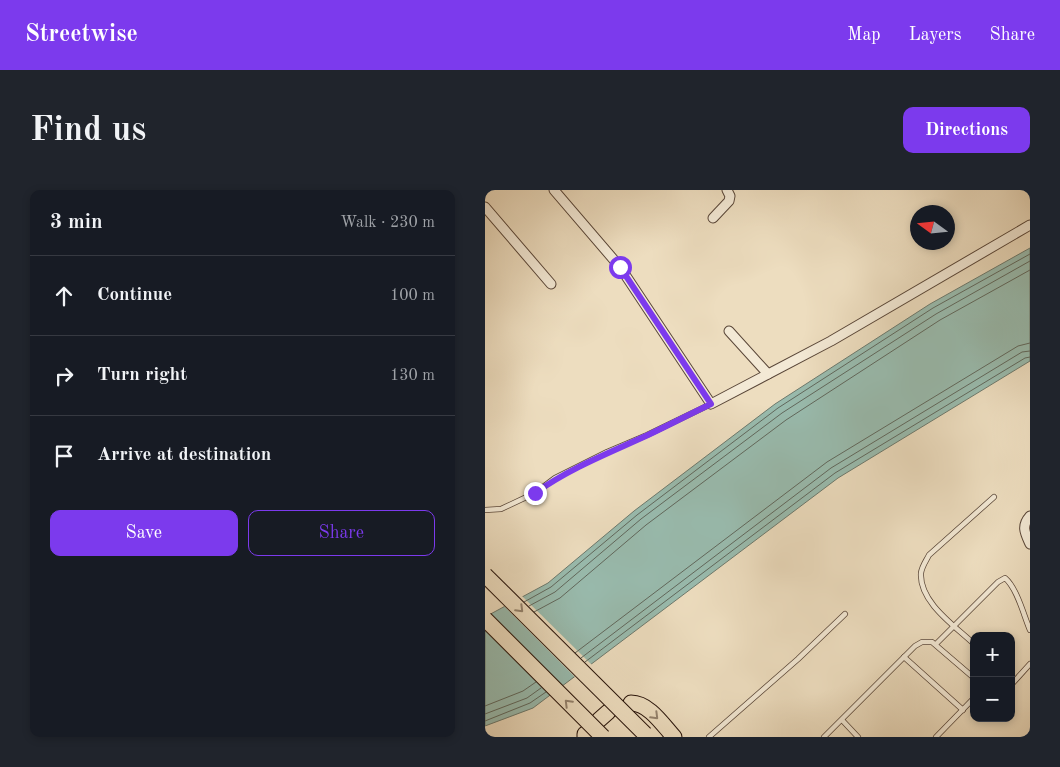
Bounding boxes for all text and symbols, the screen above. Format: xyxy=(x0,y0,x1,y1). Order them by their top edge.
text: Streetwise xyxy=(25,23,138,47)
text: Map xyxy=(847,26,881,44)
text: Layers xyxy=(909,26,961,44)
text: Share xyxy=(989,26,1035,44)
button: Directions xyxy=(903,107,1030,153)
text: Find us xyxy=(30,113,146,148)
north arrow xyxy=(910,205,955,250)
text: 3 min xyxy=(50,212,103,233)
text: Walk · 230 m xyxy=(340,215,435,231)
route start xyxy=(609,256,632,279)
icon: ahead xyxy=(50,282,78,310)
text: Continue xyxy=(97,286,172,305)
text: 100 m xyxy=(390,288,435,304)
icon: right xyxy=(50,362,78,390)
text: Turn right xyxy=(97,366,187,385)
text: 130 m xyxy=(390,368,435,384)
icon: arrive xyxy=(50,442,78,470)
text: Arrive at destination xyxy=(97,446,271,465)
route end xyxy=(524,482,547,505)
button: Save xyxy=(50,510,238,556)
button: Share xyxy=(248,510,435,556)
one-way arrow xyxy=(514,604,523,613)
map controls xyxy=(970,632,1015,722)
button: + xyxy=(970,632,1015,677)
button: − xyxy=(970,677,1015,722)
one-way arrow xyxy=(565,699,574,708)
one-way arrow xyxy=(649,710,658,719)

